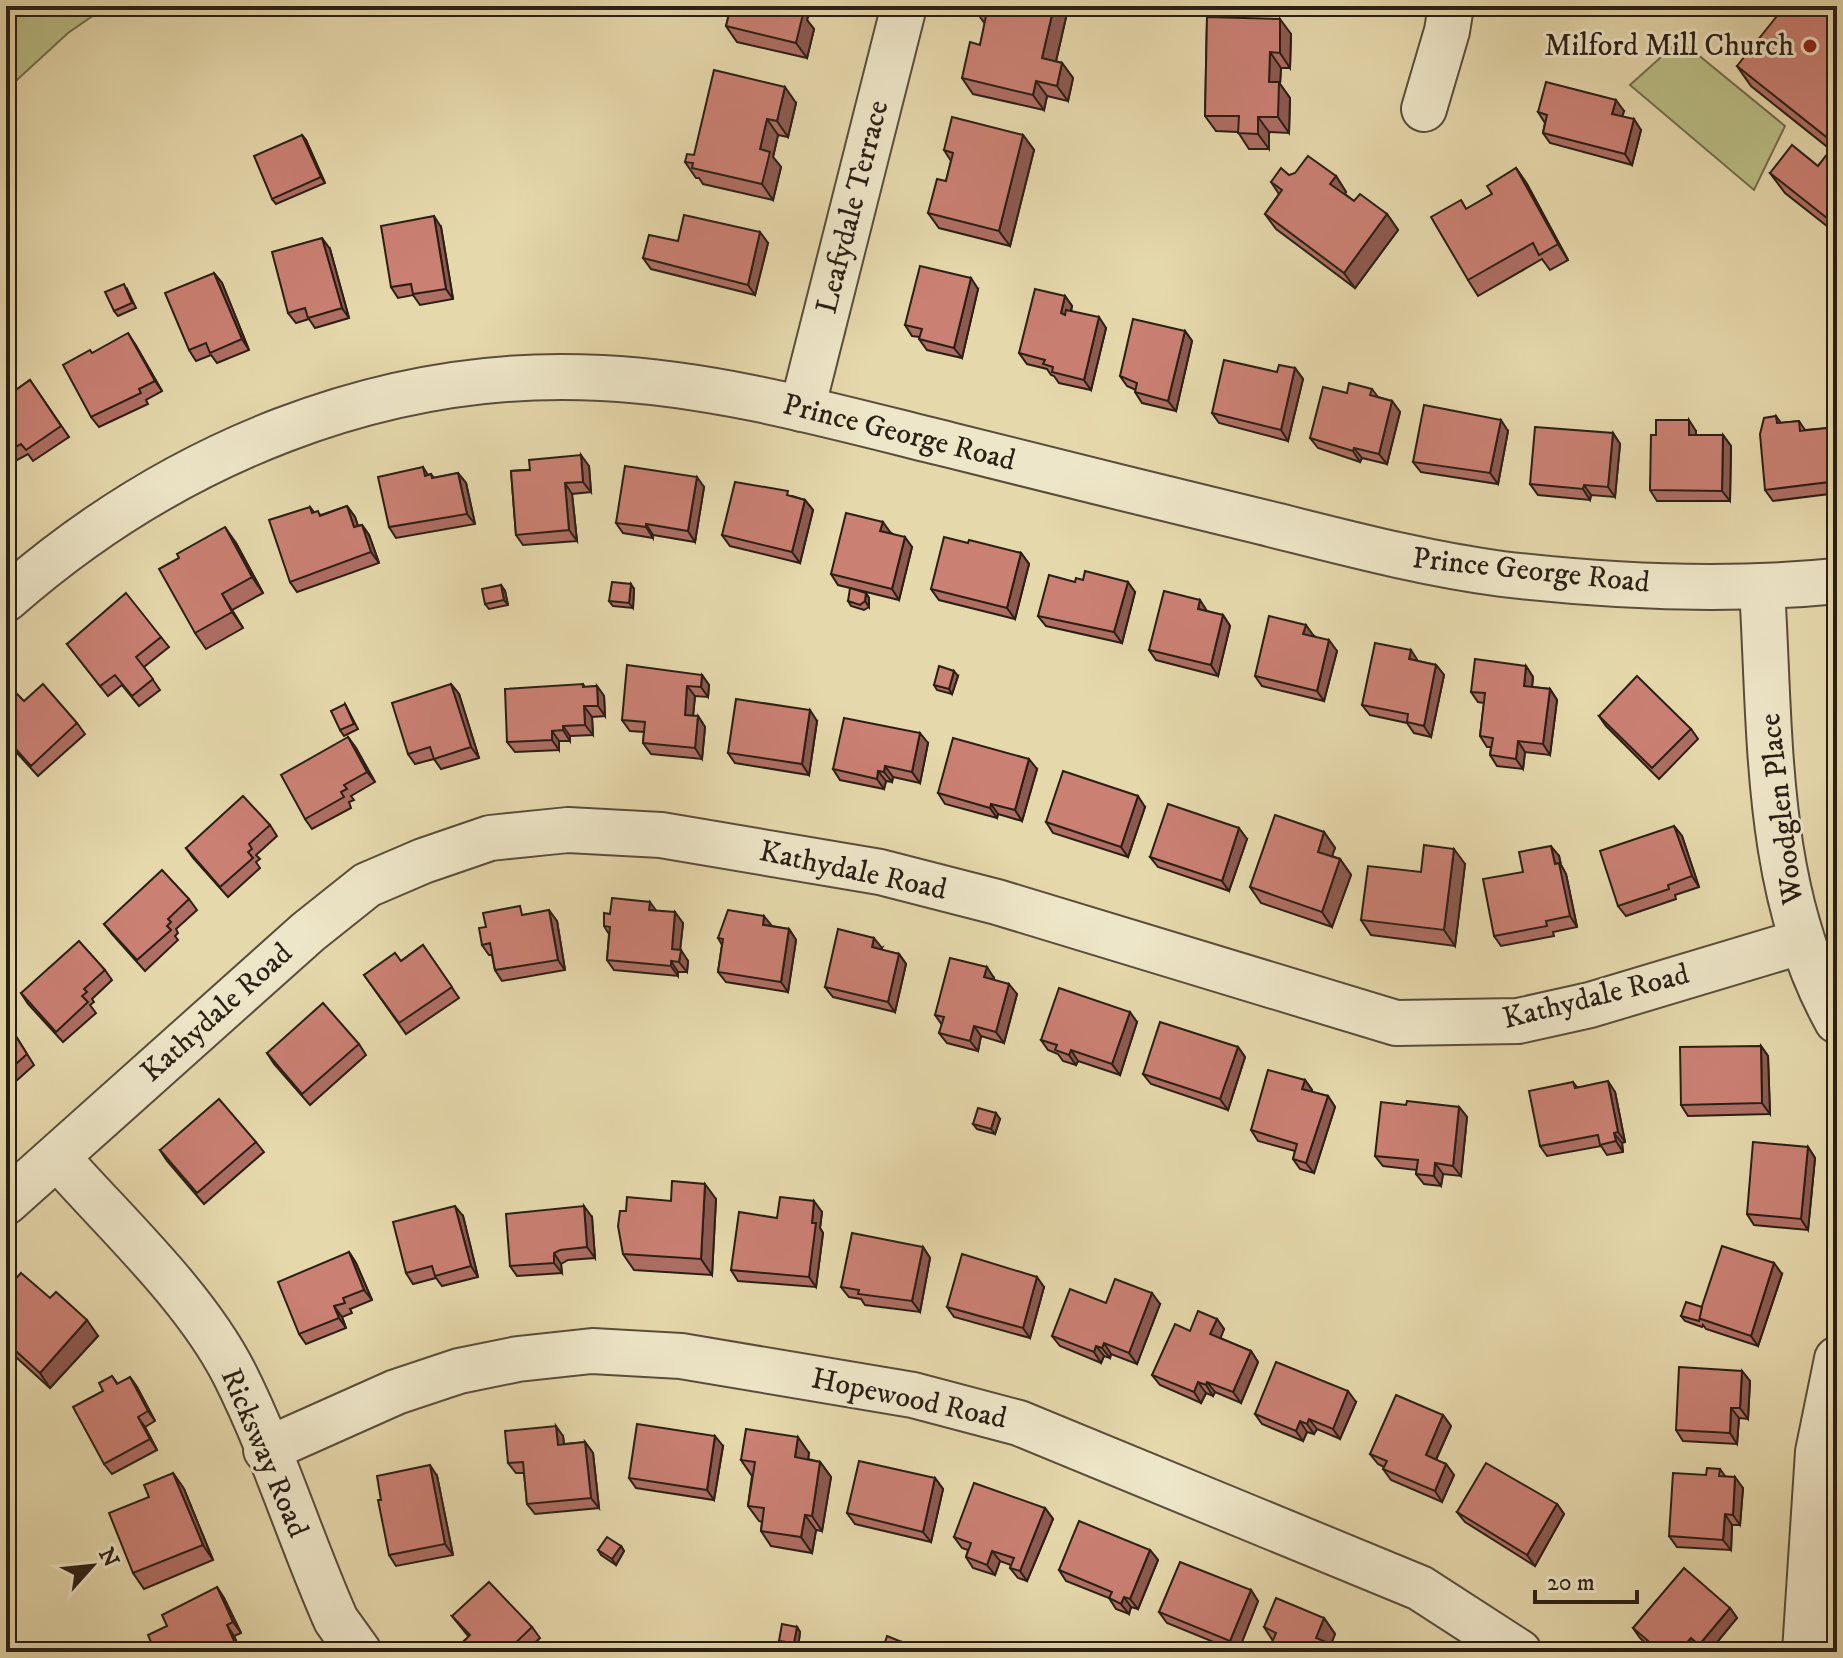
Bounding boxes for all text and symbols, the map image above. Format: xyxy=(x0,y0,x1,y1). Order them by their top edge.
place label: Milford Mill Church xyxy=(1544,28,1794,65)
marker: Milford Mill Church xyxy=(1801,37,1819,55)
street label: Leafydale Terrace xyxy=(809,97,897,317)
street label: Prince George Road xyxy=(779,386,1019,480)
street label: Prince George Road xyxy=(1411,540,1651,602)
street label: Woodglen Place xyxy=(1752,711,1812,908)
street label: Kathydale Road xyxy=(756,833,950,909)
street label: Kathydale Road xyxy=(134,935,300,1091)
street label: Kathydale Road xyxy=(1499,956,1693,1038)
street label: Hopewood Road xyxy=(808,1360,1010,1438)
street label: Ricksway Road xyxy=(212,1363,316,1543)
north arrow xyxy=(52,1526,132,1606)
text: N xyxy=(92,1543,125,1572)
scale bar xyxy=(1535,1554,1637,1604)
text: 20 m xyxy=(1547,1568,1595,1598)

